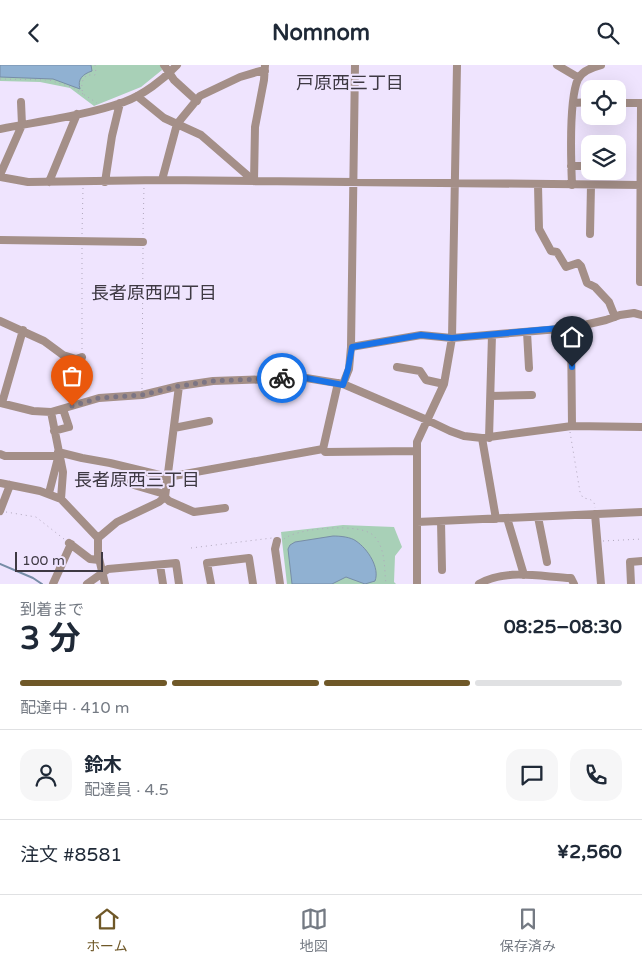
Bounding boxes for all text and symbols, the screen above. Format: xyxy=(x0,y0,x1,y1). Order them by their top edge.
icon: back xyxy=(20,19,48,47)
icon: search xyxy=(594,19,622,47)
text: Nomnom xyxy=(272,20,370,46)
district label: 戸原西三丁目 xyxy=(296,72,404,94)
map controls xyxy=(581,80,626,180)
button: locate xyxy=(581,80,626,125)
button: layers xyxy=(581,135,626,180)
district label: 長者原西四丁目 xyxy=(91,282,217,304)
pin xyxy=(551,316,593,367)
icon: home xyxy=(558,323,586,351)
courier xyxy=(257,353,307,403)
pin xyxy=(51,355,93,406)
icon: bag xyxy=(58,362,86,390)
icon: bike xyxy=(268,364,296,392)
district label: 長者原西三丁目 xyxy=(74,469,200,491)
scale bar xyxy=(15,549,102,572)
text: 100 m xyxy=(22,552,65,569)
text: 到着まで xyxy=(20,600,84,620)
text: 08:25–08:30 xyxy=(504,616,622,638)
text: 3 分 xyxy=(20,620,80,658)
text: 配達中 · 410 m xyxy=(20,698,129,718)
button: person xyxy=(20,749,72,801)
button: chat xyxy=(506,749,558,801)
button: phone xyxy=(570,749,622,801)
text: 鈴木 xyxy=(84,754,122,776)
text: 配達員 · 4.5 xyxy=(84,780,169,800)
text: ¥2,560 xyxy=(557,841,622,863)
text: 注文 #8581 xyxy=(20,844,122,866)
tab: ホーム xyxy=(86,905,128,955)
tab: 地図 xyxy=(300,905,328,955)
tab: 保存済み xyxy=(500,905,556,955)

